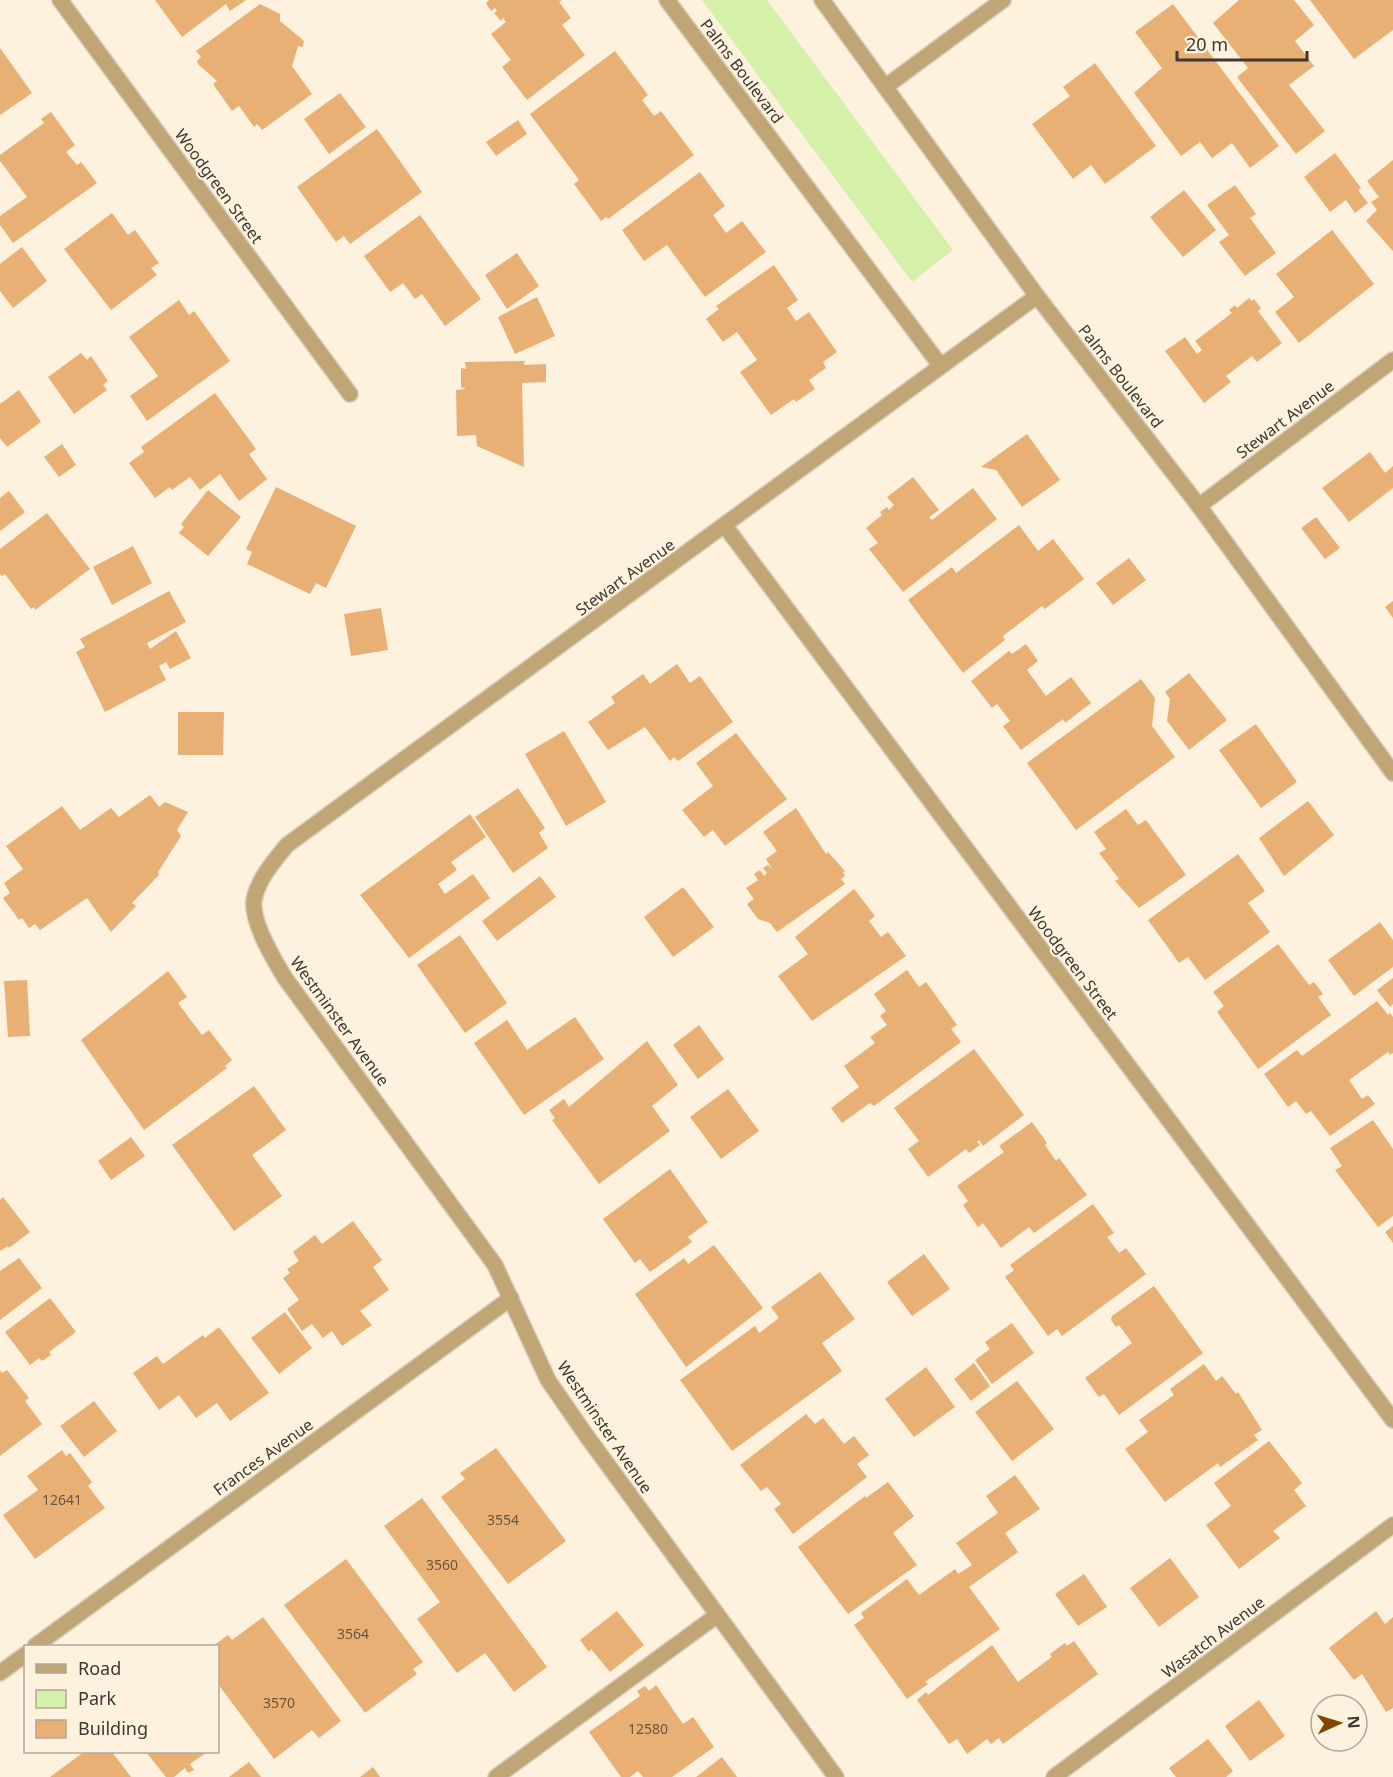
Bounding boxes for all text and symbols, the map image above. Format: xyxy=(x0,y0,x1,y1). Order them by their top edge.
street label: Palms Boulevard xyxy=(695,14,789,128)
scale bar xyxy=(1177,24,1308,62)
text: 20 m xyxy=(1186,32,1228,56)
street label: Woodgreen Street xyxy=(170,124,268,248)
street label: Palms Boulevard xyxy=(1074,320,1168,432)
street label: Stewart Avenue xyxy=(1231,375,1339,463)
street label: Stewart Avenue xyxy=(571,534,679,620)
street label: Woodgreen Street xyxy=(1023,902,1123,1024)
street label: Westminster Avenue xyxy=(285,952,395,1090)
street label: Westminster Avenue xyxy=(552,1356,658,1498)
street label: Frances Avenue xyxy=(209,1413,317,1501)
house number: 12641 xyxy=(42,1490,82,1509)
house number: 3554 xyxy=(487,1510,519,1529)
house number: 3560 xyxy=(426,1555,458,1574)
street label: Wasatch Avenue xyxy=(1157,1591,1269,1683)
house number: 3564 xyxy=(337,1624,369,1643)
legend xyxy=(24,1645,219,1753)
text: Road xyxy=(78,1656,121,1680)
text: Park xyxy=(78,1686,116,1710)
house number: 3570 xyxy=(263,1693,295,1712)
north arrow xyxy=(1309,1693,1369,1753)
text: N xyxy=(1343,1715,1365,1729)
text: Building xyxy=(78,1716,148,1740)
house number: 12580 xyxy=(628,1719,668,1738)

